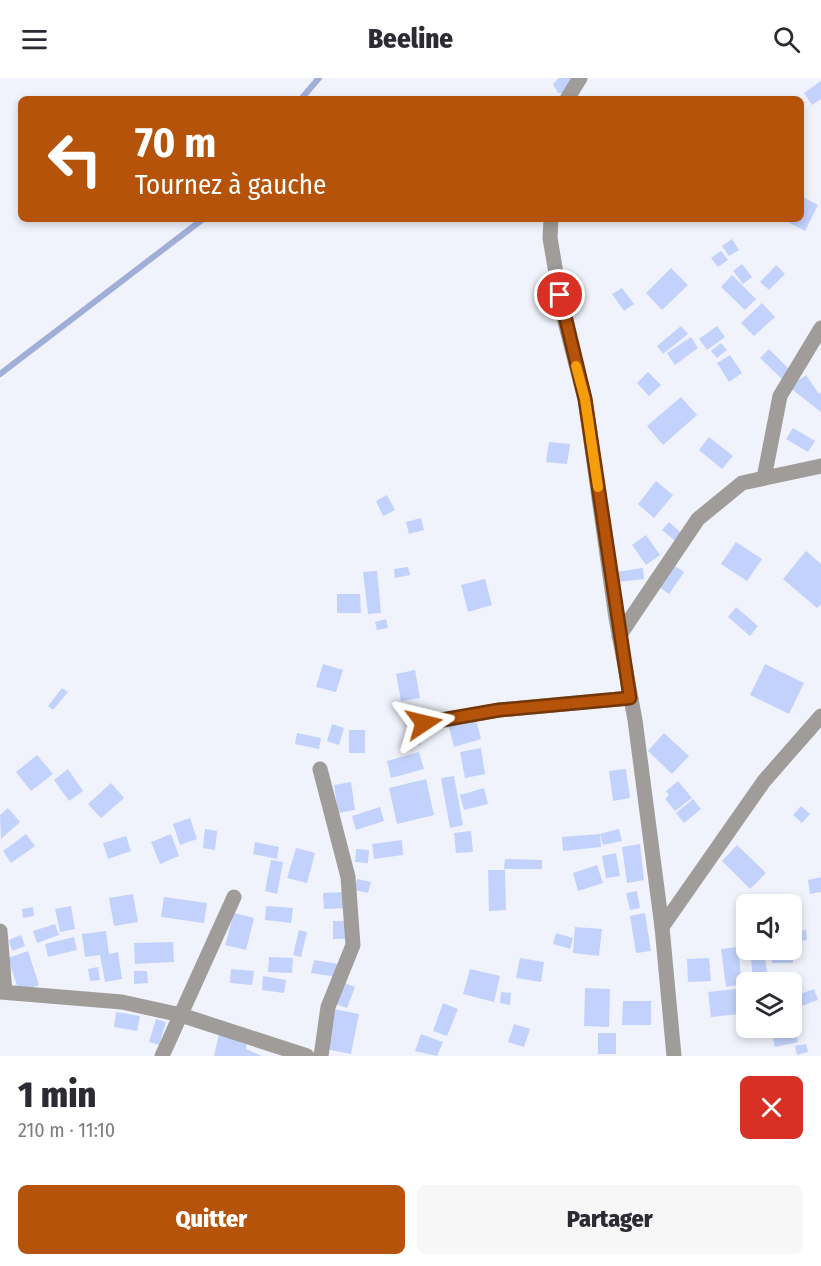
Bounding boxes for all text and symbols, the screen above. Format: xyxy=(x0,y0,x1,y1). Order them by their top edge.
icon: menu xyxy=(18,23,51,56)
text: Beeline xyxy=(368,23,453,55)
icon: search xyxy=(770,23,803,56)
text: 70 m xyxy=(135,118,216,168)
icon: left xyxy=(36,120,114,198)
text: Tournez à gauche xyxy=(135,169,326,201)
pin xyxy=(534,269,585,320)
icon: arrive xyxy=(543,278,576,311)
position arrow xyxy=(392,691,456,755)
map controls xyxy=(736,894,802,1038)
button: sound xyxy=(736,894,802,960)
button: layers xyxy=(736,972,802,1038)
text: 1 min xyxy=(18,1073,96,1117)
button: close xyxy=(740,1076,803,1139)
text: 210 m · 11:10 xyxy=(18,1118,115,1142)
button: Quitter xyxy=(18,1185,405,1254)
button: Partager xyxy=(417,1185,803,1254)

